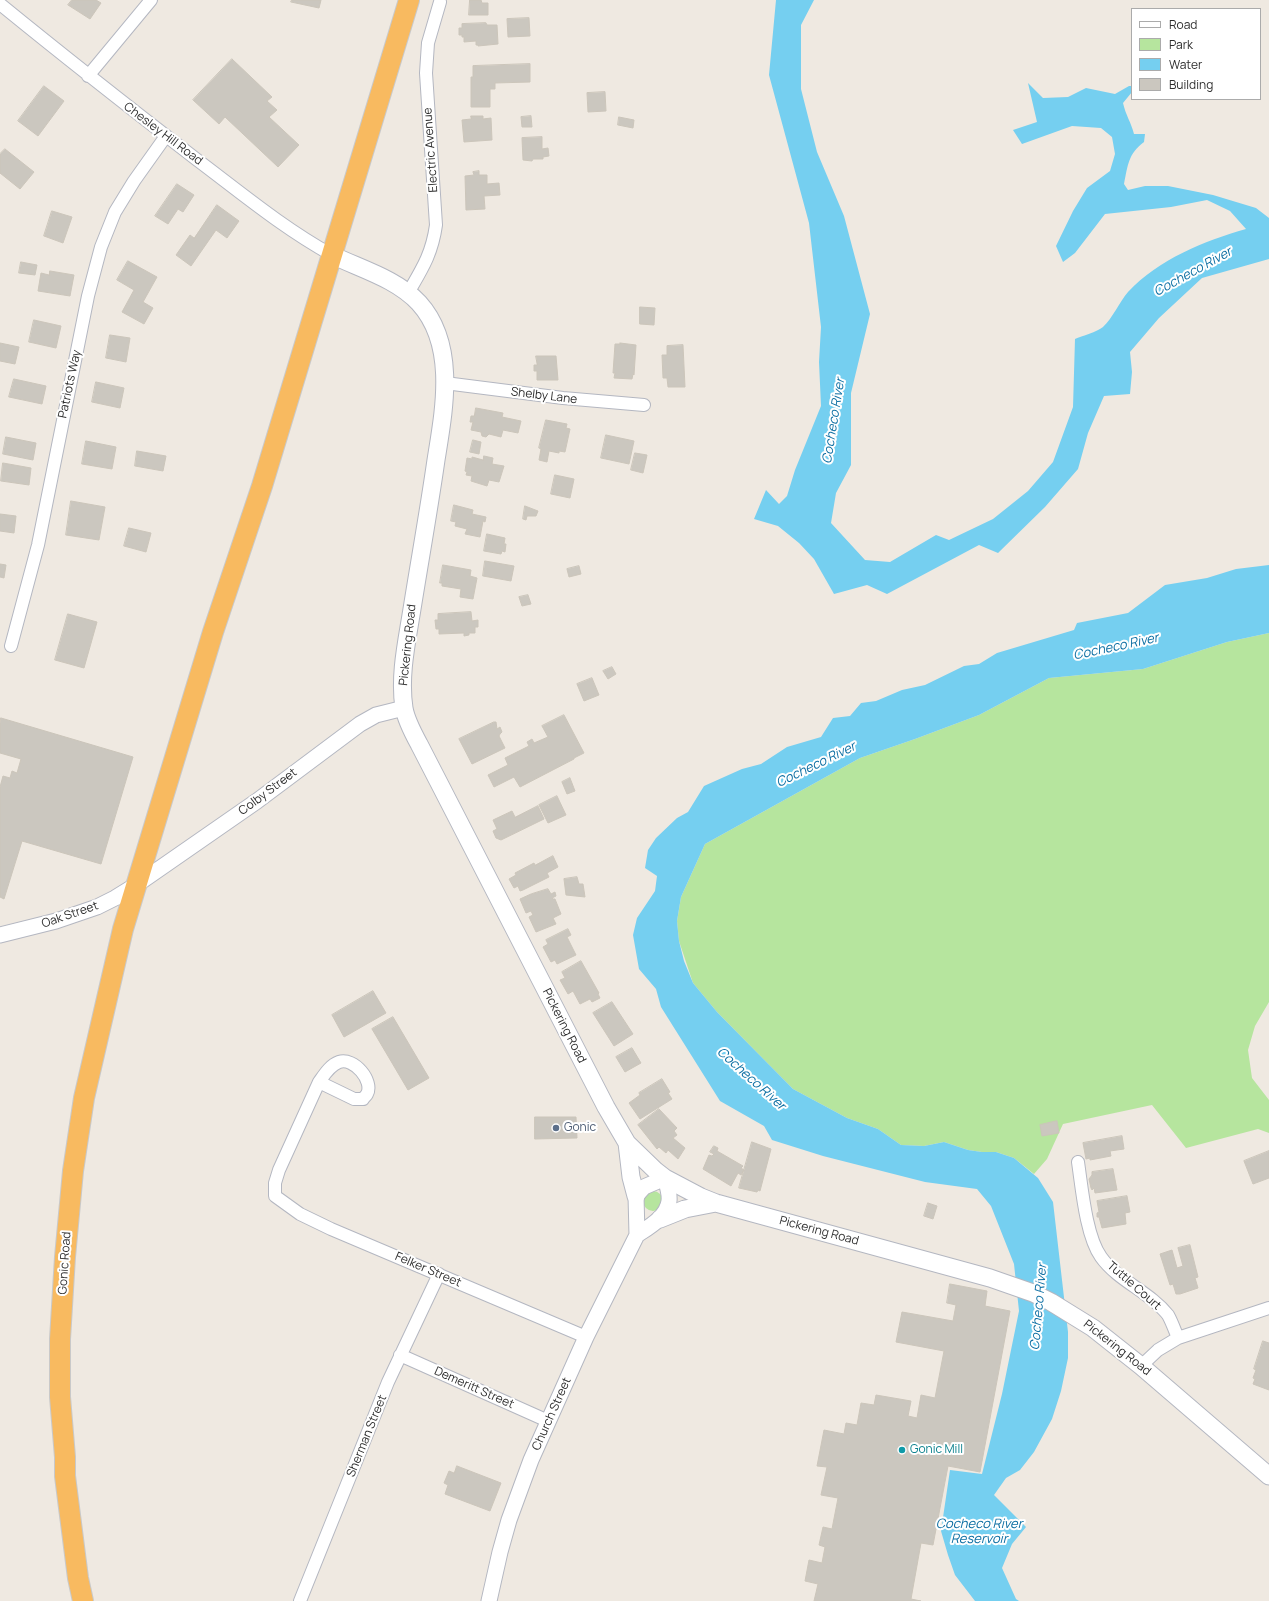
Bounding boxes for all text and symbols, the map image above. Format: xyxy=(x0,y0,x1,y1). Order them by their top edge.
legend xyxy=(1131,8,1261,100)
text: Road xyxy=(1169,16,1197,33)
text: Park xyxy=(1169,36,1193,53)
text: Water xyxy=(1169,56,1202,73)
text: Building xyxy=(1169,76,1213,93)
street label: Chesley Hill Road xyxy=(121,100,205,168)
street label: Electric Avenue xyxy=(421,107,441,193)
water label: Cocheco River xyxy=(1151,244,1235,300)
street label: Patriots Way xyxy=(56,349,84,419)
water label: Cocheco River xyxy=(820,377,848,465)
street label: Shelby Lane xyxy=(510,385,578,407)
street label: Pickering Road xyxy=(397,604,419,686)
water label: Cocheco River xyxy=(1072,630,1160,664)
water label: Cocheco River xyxy=(774,739,858,791)
street label: Colby Street xyxy=(236,765,300,819)
street label: Oak Street xyxy=(40,899,100,931)
street label: Pickering Road xyxy=(539,986,589,1066)
water label: Cocheco River xyxy=(714,1044,788,1114)
place label: Gonic xyxy=(564,1121,596,1135)
marker: Gonic xyxy=(551,1123,561,1133)
street label: Pickering Road xyxy=(778,1213,860,1249)
street label: Gonic Road xyxy=(56,1231,74,1295)
street label: Felker Street xyxy=(393,1250,463,1290)
street label: Tuttle Court xyxy=(1104,1259,1164,1313)
water label: Cocheco River xyxy=(1027,1263,1051,1351)
street label: Pickering Road xyxy=(1080,1317,1154,1379)
street label: Demeritt Street xyxy=(432,1364,516,1412)
street label: Church Street xyxy=(529,1375,575,1453)
street label: Sherman Street xyxy=(344,1393,390,1479)
place label: Gonic Mill xyxy=(910,1443,963,1457)
marker: Gonic Mill xyxy=(897,1445,907,1455)
water label: Cocheco River Reservoir xyxy=(936,1516,1022,1547)

